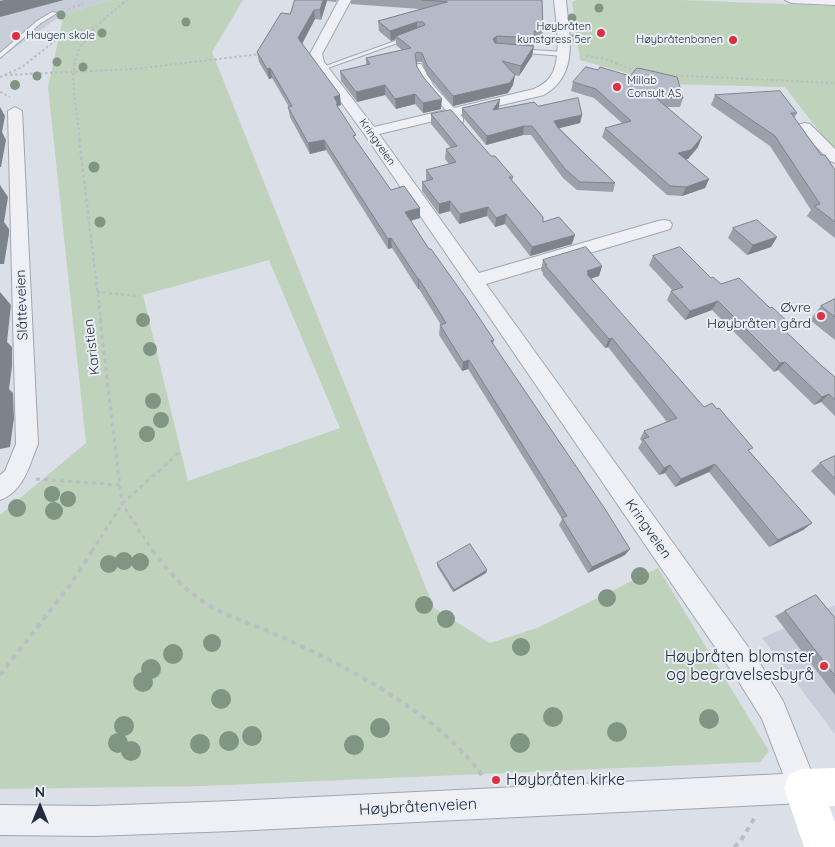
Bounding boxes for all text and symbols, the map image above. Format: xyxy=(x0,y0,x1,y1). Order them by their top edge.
place label: Høybråten kunstgress 5er xyxy=(517,20,591,46)
marker: Høybråten kunstgress 5er xyxy=(595,27,607,39)
place label: Haugen skole xyxy=(26,29,95,43)
marker: Haugen skole xyxy=(10,30,22,42)
place label: Høybråtenbanen xyxy=(636,33,723,47)
marker: Høybråtenbanen xyxy=(727,34,739,46)
place label: Millab Consult AS xyxy=(627,74,681,100)
marker: Millab Consult AS xyxy=(611,81,623,93)
street label: Kringveien xyxy=(356,116,398,168)
street label: Slåtteveien xyxy=(12,269,32,341)
place label: Øvre Høybråten gård xyxy=(707,300,811,332)
marker: Øvre Høybråten gård xyxy=(815,310,827,322)
street label: Karistien xyxy=(80,318,104,376)
street label: Kringveien xyxy=(621,496,675,562)
place label: Høybråten blomster og begravelsesbyrå xyxy=(665,647,814,685)
marker: Høybråten blomster og begravelsesbyrå xyxy=(818,660,830,672)
place label: Høybråten kirke xyxy=(506,770,625,790)
marker: Høybråten kirke xyxy=(490,774,502,786)
north arrow xyxy=(15,782,65,832)
text: N xyxy=(35,783,45,801)
street label: Høybråtenveien xyxy=(358,794,478,820)

